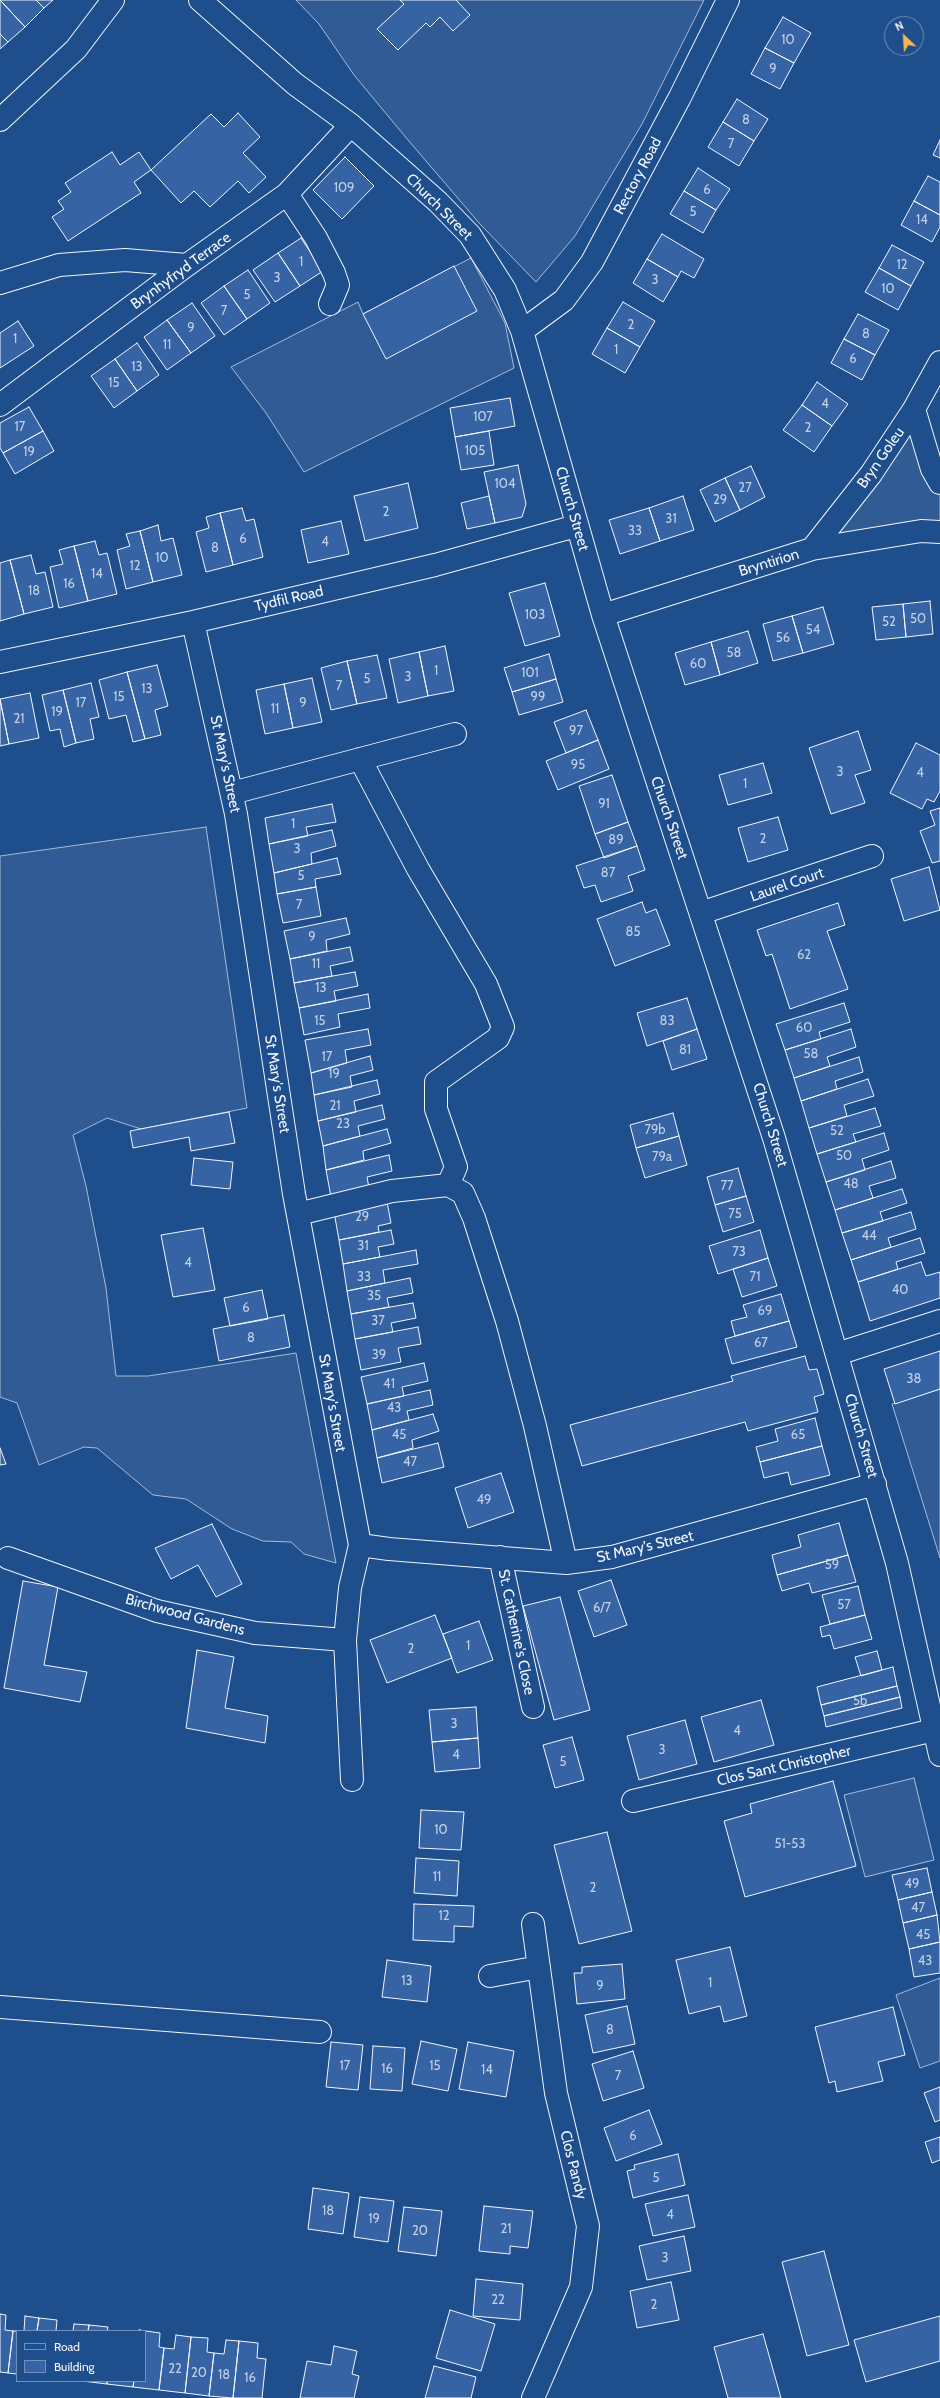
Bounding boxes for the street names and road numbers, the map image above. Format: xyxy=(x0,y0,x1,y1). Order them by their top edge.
street label: Rectory Road xyxy=(610,134,666,218)
street label: Church Street xyxy=(402,170,476,244)
street label: Brynhyfryd Terrace xyxy=(127,229,235,313)
street label: Bryn Goleu xyxy=(853,424,909,492)
street label: Church Street xyxy=(551,465,593,553)
street label: Bryntirion xyxy=(737,545,801,581)
street label: Tydfil Road xyxy=(253,582,325,616)
street label: St Mary's Street xyxy=(206,714,244,814)
street label: Church Street xyxy=(646,774,692,862)
street label: Laurel Court xyxy=(748,864,826,906)
street label: St Mary's Street xyxy=(260,1034,294,1134)
street label: Church Street xyxy=(749,1081,791,1169)
street label: St Mary's Street xyxy=(315,1353,349,1453)
street label: Church Street xyxy=(840,1392,882,1480)
street label: St Mary's Street xyxy=(595,1527,695,1567)
street label: St. Catherine's Close xyxy=(494,1568,538,1696)
street label: Birchwood Gardens xyxy=(123,1590,247,1640)
street label: Clos Sant Christopher xyxy=(715,1742,853,1790)
street label: Clos Pandy xyxy=(556,2129,590,2201)

